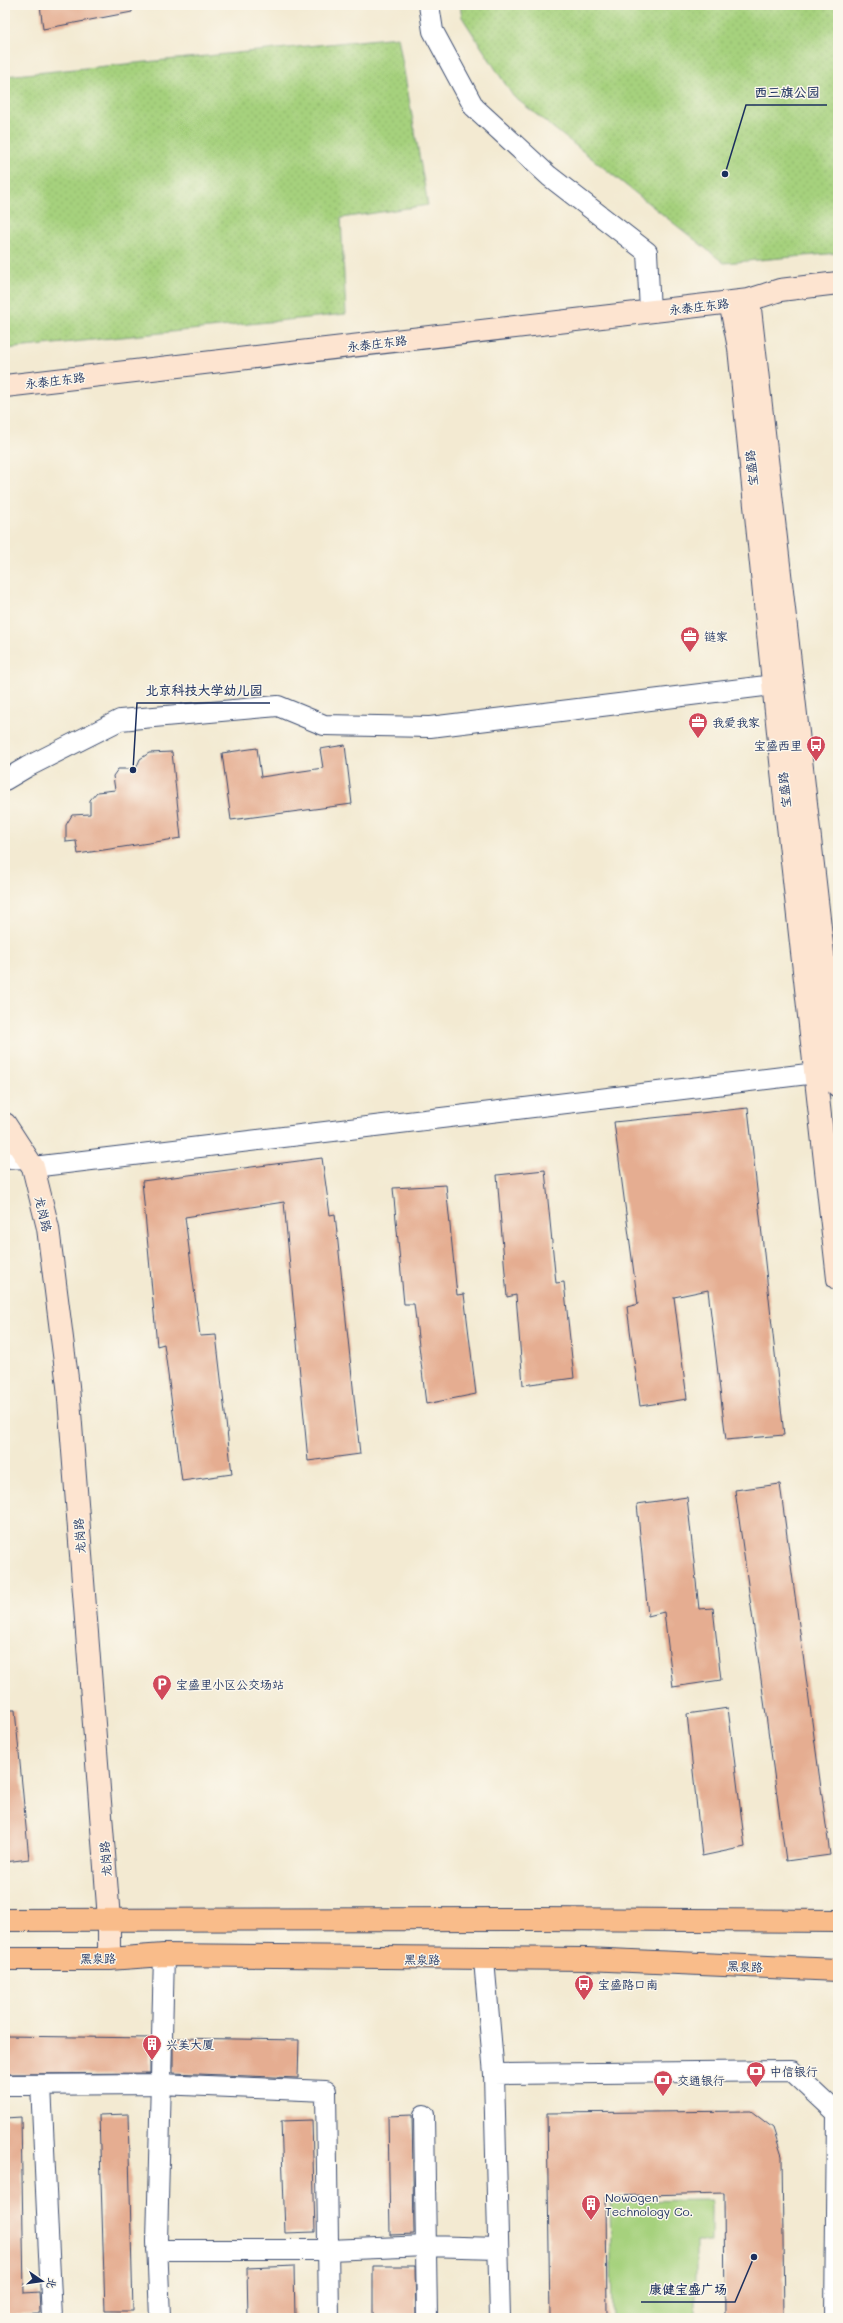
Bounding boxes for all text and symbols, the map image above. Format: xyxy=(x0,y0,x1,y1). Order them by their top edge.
callout: 西三旗公园 xyxy=(746,80,827,105)
text: 西三旗公园 xyxy=(754,83,820,100)
street label: 永泰庄东路 xyxy=(668,294,730,318)
street label: 永泰庄东路 xyxy=(346,331,408,355)
street label: 永泰庄东路 xyxy=(24,368,86,392)
street label: 宝盛路 xyxy=(741,449,761,487)
office icon: 链家 xyxy=(679,625,701,653)
place label: 链家 xyxy=(704,628,728,644)
callout: 北京科技大学幼儿园 xyxy=(137,678,270,703)
text: 北京科技大学幼儿园 xyxy=(145,681,263,698)
office icon: 我爱我家 xyxy=(687,711,709,739)
place label: 我爱我家 xyxy=(712,714,760,730)
bus stop icon: 宝盛西里 xyxy=(805,734,827,762)
place label: 宝盛西里 xyxy=(754,737,802,753)
street label: 宝盛路 xyxy=(774,771,794,809)
street label: 龙岗路 xyxy=(32,1195,56,1233)
street label: 龙岗路 xyxy=(70,1517,88,1555)
parking icon: 宝盛里小区公交场站 xyxy=(151,1673,173,1701)
place label: 宝盛里小区公交场站 xyxy=(176,1676,284,1692)
street label: 龙岗路 xyxy=(96,1840,114,1878)
street label: 黑泉路 xyxy=(80,1950,116,1966)
street label: 黑泉路 xyxy=(404,1951,440,1967)
street label: 黑泉路 xyxy=(727,1957,763,1975)
bus stop icon: 宝盛路口南 xyxy=(573,1973,595,2001)
place label: 宝盛路口南 xyxy=(598,1976,658,1992)
building icon: 兴美大厦 xyxy=(141,2033,163,2061)
place label: 兴美大厦 xyxy=(166,2036,214,2052)
bank icon: 中信银行 xyxy=(745,2060,767,2088)
place label: 中信银行 xyxy=(770,2063,818,2079)
bank icon: 交通银行 xyxy=(652,2069,674,2097)
place label: 交通银行 xyxy=(677,2072,725,2088)
place label: Nowogen Technology Co. xyxy=(605,2189,693,2219)
building icon: Nowogen Technology Co. xyxy=(580,2193,602,2221)
north arrow xyxy=(22,2261,62,2301)
text: 北 xyxy=(44,2276,61,2290)
callout: 康健宝盛广场 xyxy=(641,2277,735,2302)
text: 康健宝盛广场 xyxy=(649,2280,727,2297)

